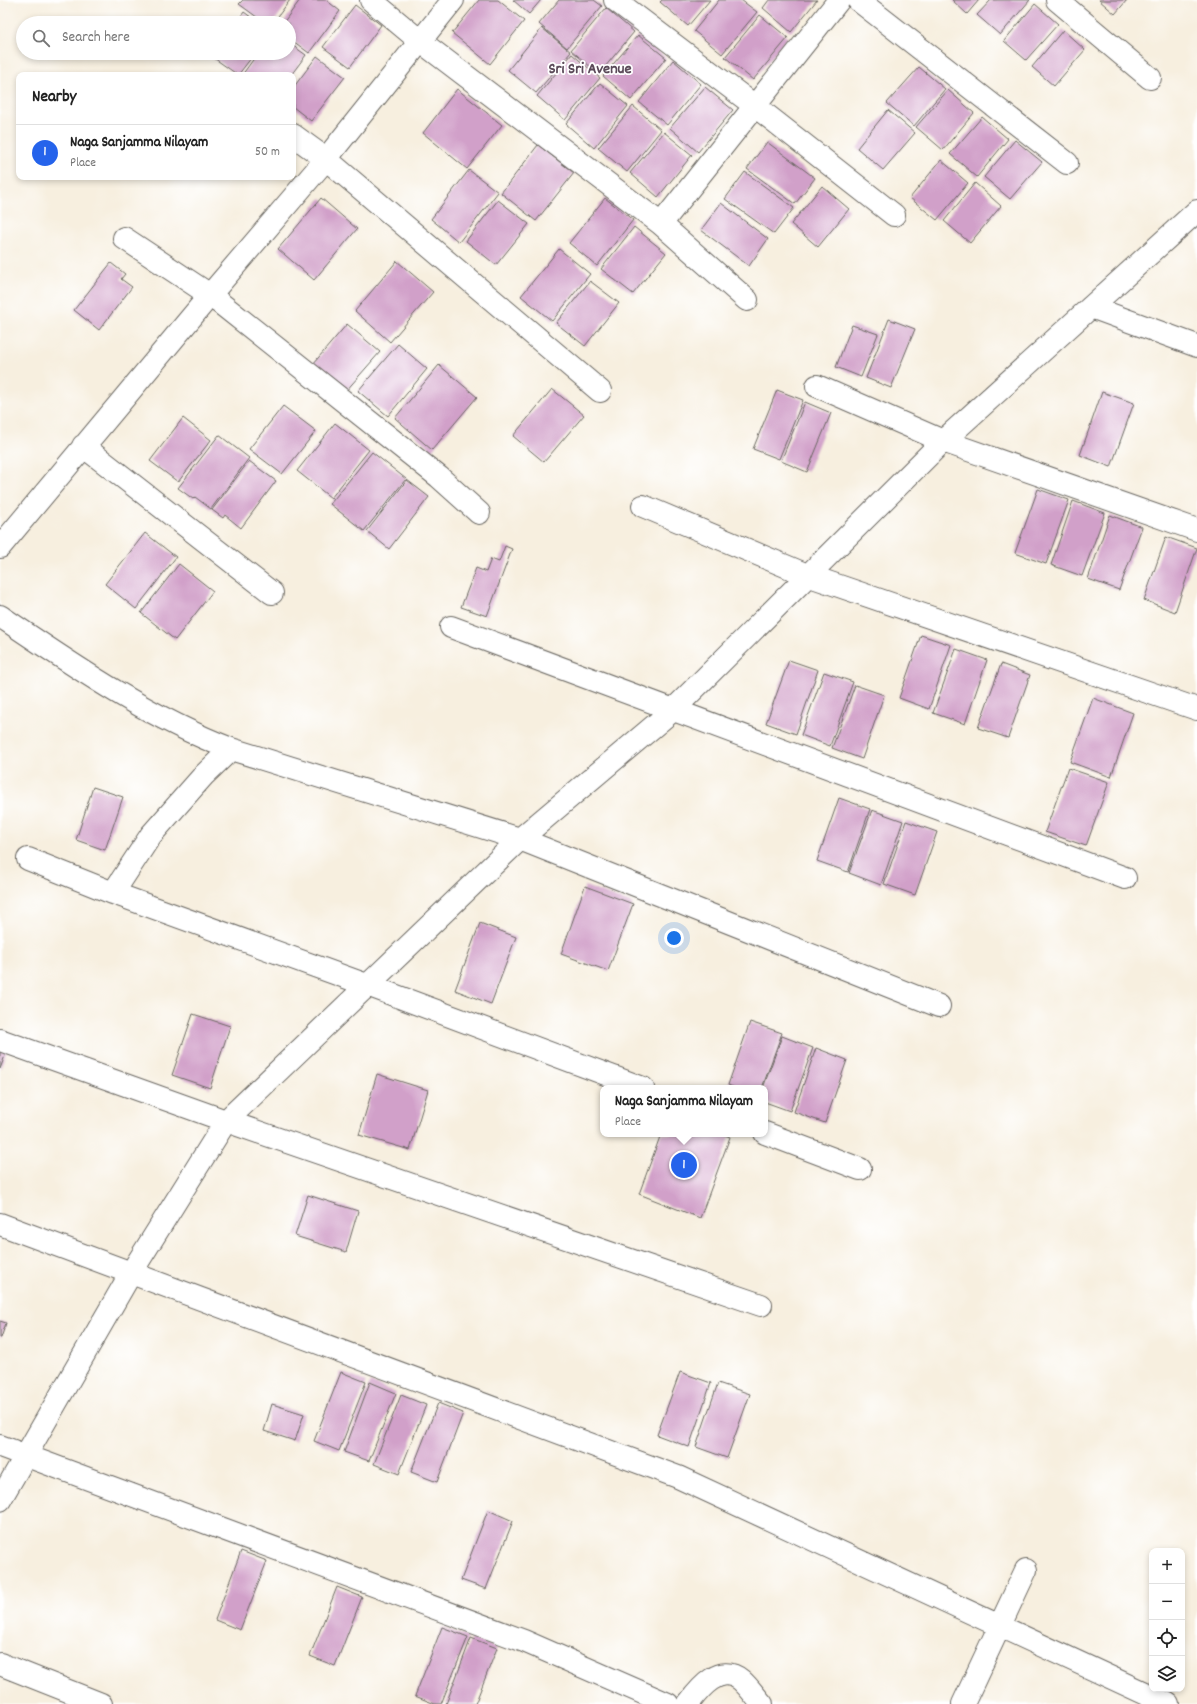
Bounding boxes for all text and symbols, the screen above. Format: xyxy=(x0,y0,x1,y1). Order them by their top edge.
search box xyxy=(16,16,296,60)
icon: search xyxy=(30,27,52,49)
text: Search here xyxy=(62,27,130,49)
district label: Sri Sri Avenue xyxy=(549,58,631,81)
text: Nearby xyxy=(32,86,76,110)
text: Naga Sanjamma Nilayam xyxy=(70,132,208,154)
text: 1 xyxy=(44,143,46,162)
text: 50 m xyxy=(255,143,280,162)
text: Place xyxy=(70,154,96,173)
your location xyxy=(664,928,684,948)
popup xyxy=(600,1085,768,1137)
text: Naga Sanjamma Nilayam xyxy=(615,1091,753,1113)
text: Place xyxy=(615,1113,641,1132)
pin: 1 xyxy=(671,1150,697,1180)
map controls xyxy=(1149,1548,1185,1692)
button: + xyxy=(1149,1548,1185,1584)
button: − xyxy=(1149,1584,1185,1620)
button: locate xyxy=(1149,1620,1185,1656)
button: layers xyxy=(1149,1656,1185,1692)

